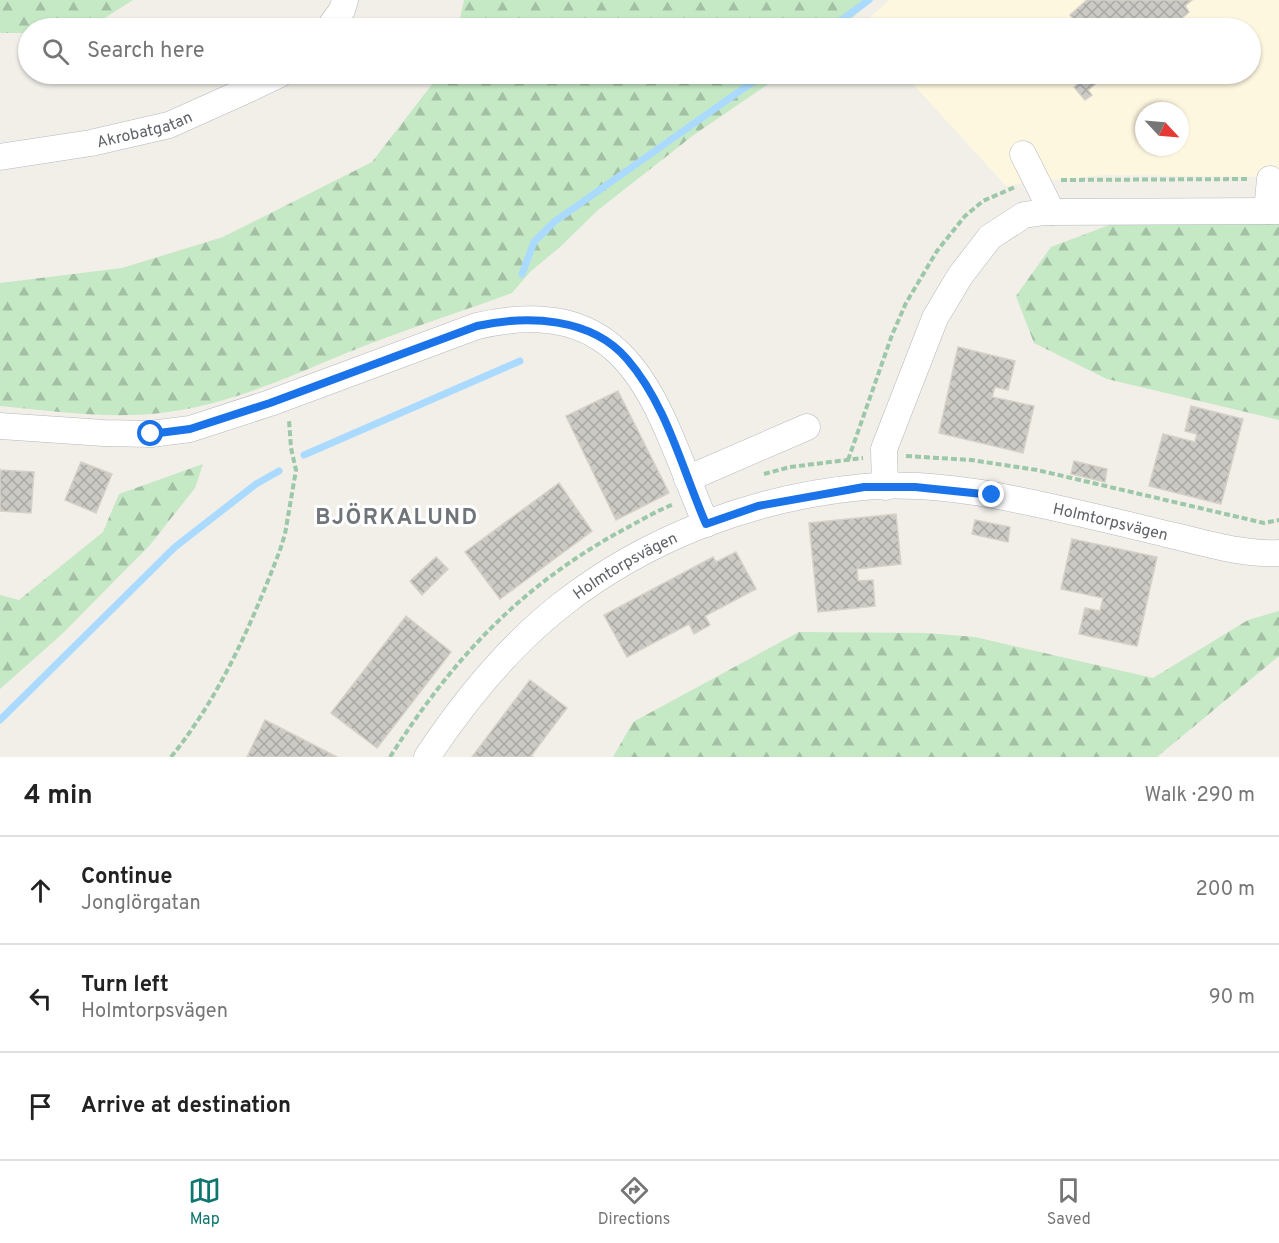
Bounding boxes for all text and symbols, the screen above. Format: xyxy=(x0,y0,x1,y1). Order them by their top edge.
search box xyxy=(18,18,1261,84)
icon: search xyxy=(39,35,72,68)
text: Search here xyxy=(87,38,205,65)
north arrow xyxy=(1135,102,1189,156)
street label: Akrobatgatan xyxy=(95,108,196,153)
route start xyxy=(137,420,163,446)
route end xyxy=(978,481,1004,507)
street label: Holmtorpsvägen xyxy=(1051,500,1170,546)
district label: BJÖRKALUND xyxy=(315,502,479,532)
street label: Holmtorpsvägen xyxy=(570,529,681,605)
text: 4 min xyxy=(24,780,93,813)
text: Walk · 290 m xyxy=(1144,783,1255,809)
text: Continue xyxy=(81,864,172,891)
icon: ahead xyxy=(24,874,57,907)
text: 200 m xyxy=(1196,877,1255,903)
text: Jonglörgatan xyxy=(81,891,201,917)
text: Turn left xyxy=(81,972,169,999)
icon: left xyxy=(24,982,57,1015)
text: 90 m xyxy=(1209,985,1255,1011)
text: Holmtorpsvägen xyxy=(81,999,228,1025)
icon: arrive xyxy=(24,1090,57,1123)
text: Arrive at destination xyxy=(81,1093,291,1120)
tab: Map xyxy=(188,1174,221,1230)
tab: Directions xyxy=(598,1174,670,1230)
tab: Saved xyxy=(1047,1174,1091,1230)

